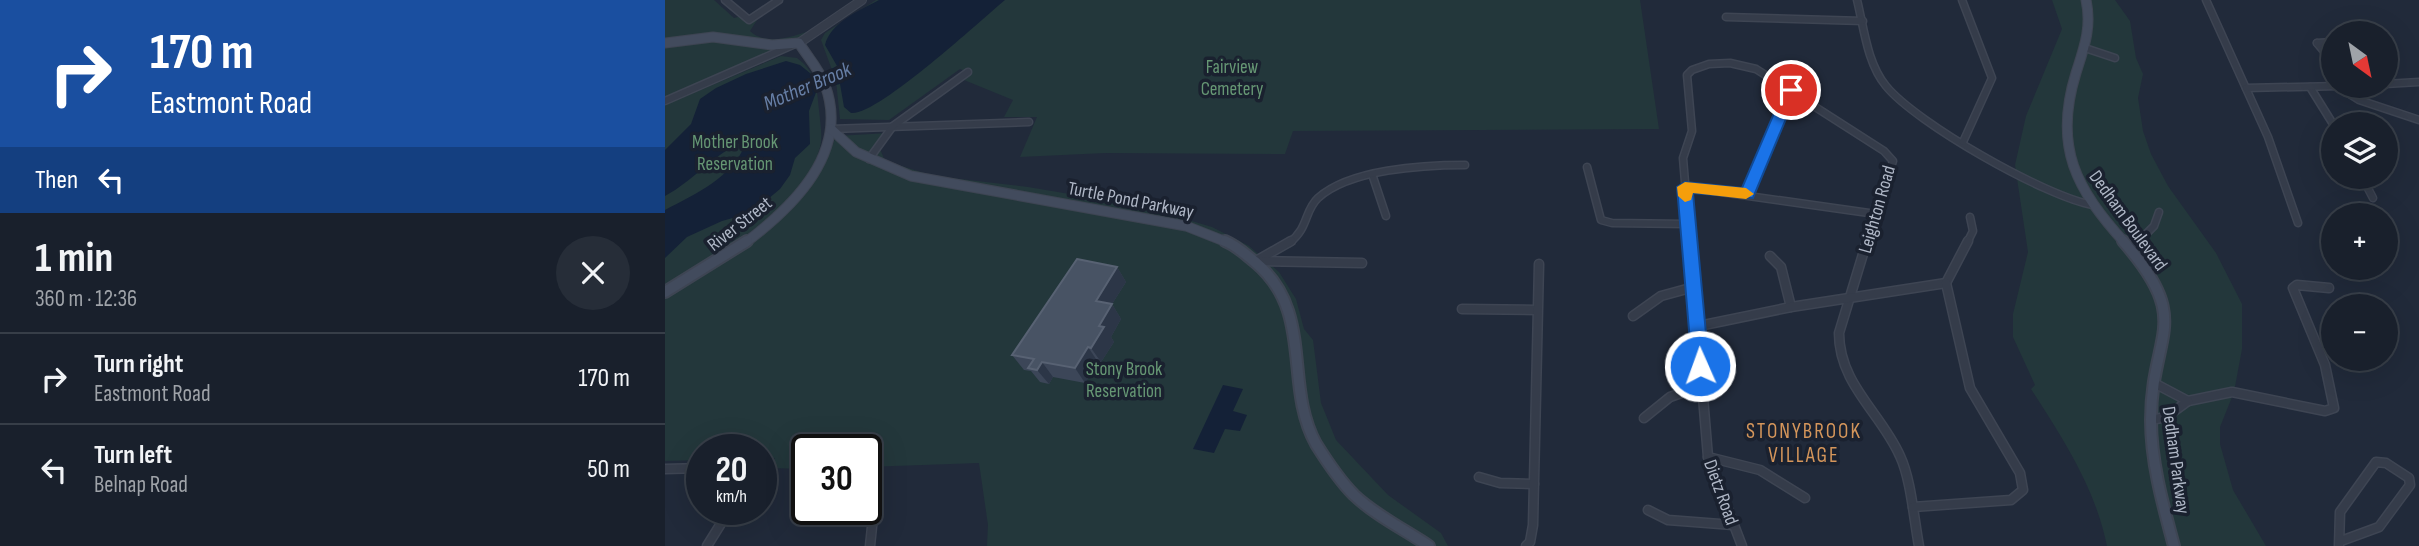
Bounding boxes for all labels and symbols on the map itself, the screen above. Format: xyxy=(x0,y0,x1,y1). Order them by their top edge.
north arrow xyxy=(2321,21,2397,98)
water label: Mother Brook xyxy=(760,56,856,116)
park label: Fairview Cemetery xyxy=(1201,56,1264,101)
pin xyxy=(1761,60,1821,120)
park label: Mother Brook Reservation xyxy=(692,131,779,176)
street label: Leighton Road xyxy=(1854,163,1901,256)
street label: Dedham Boulevard xyxy=(2084,166,2172,276)
street label: Turtle Pond Parkway xyxy=(1066,177,1196,224)
street label: River Street xyxy=(703,192,777,257)
position arrow xyxy=(1663,329,1737,403)
park label: Stony Brook Reservation xyxy=(1086,358,1163,403)
street label: Dedham Parkway xyxy=(2157,405,2195,516)
district label: STONYBROOK VILLAGE xyxy=(1746,419,1862,468)
speed limit sign: 30 xyxy=(791,434,882,525)
street label: Dietz Road xyxy=(1698,457,1743,528)

